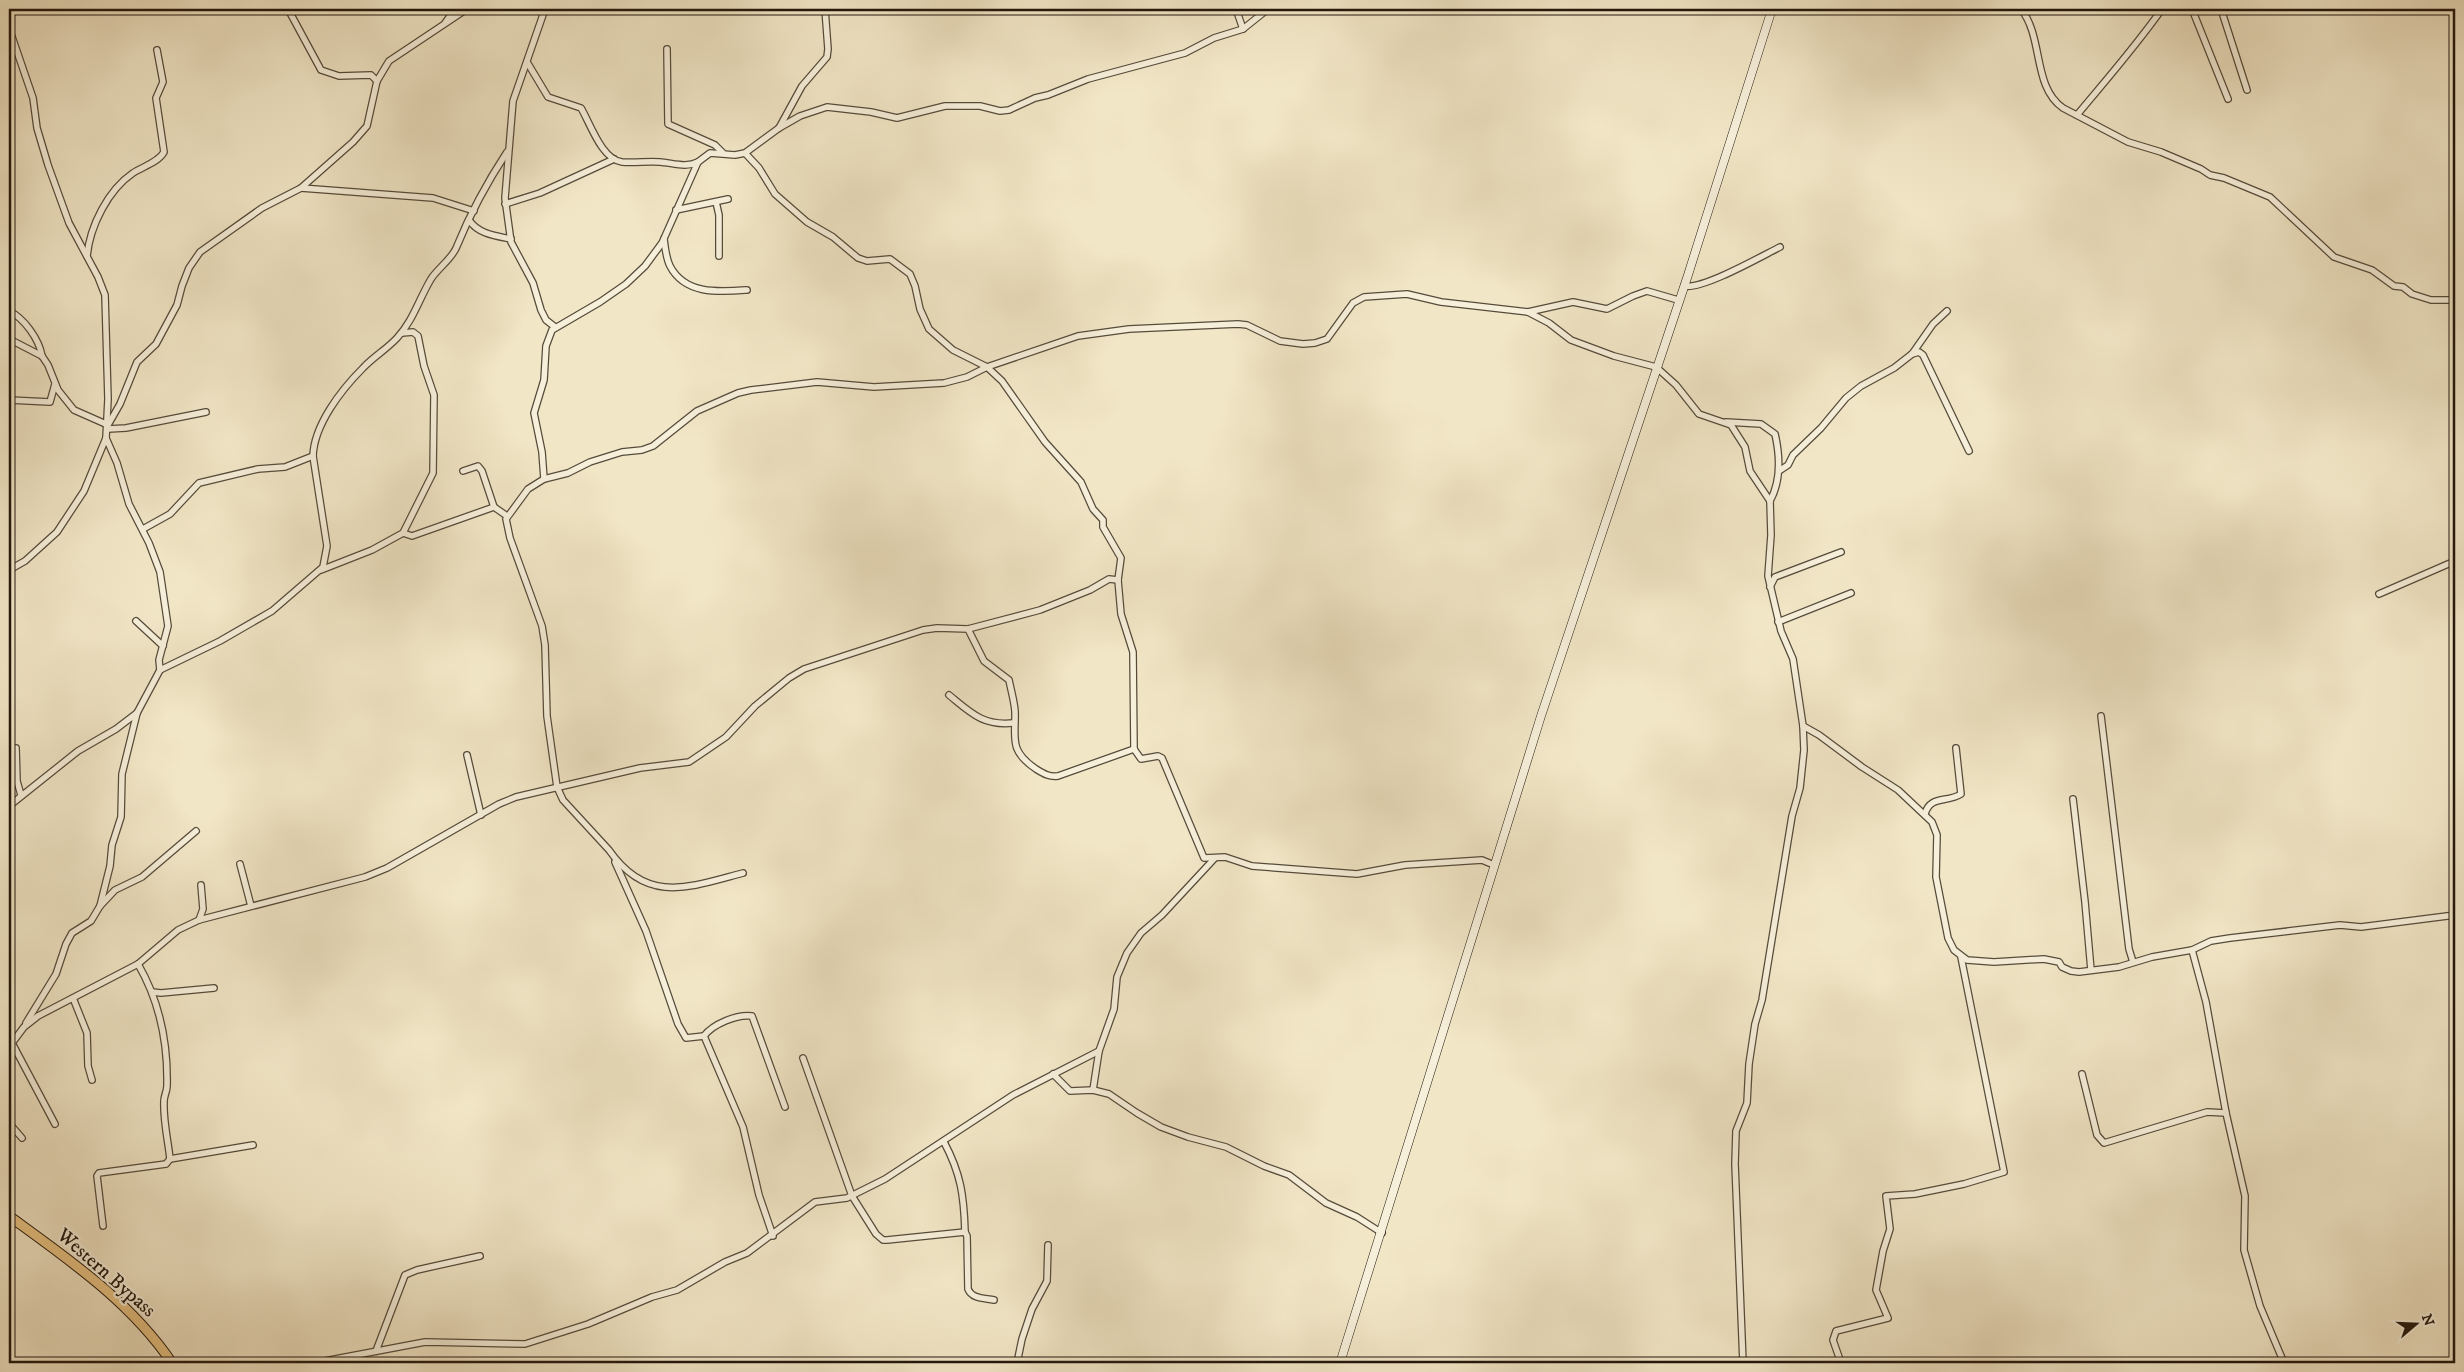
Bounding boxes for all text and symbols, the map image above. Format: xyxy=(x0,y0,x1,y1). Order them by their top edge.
street label: Western Bypass xyxy=(51,1222,161,1323)
north arrow xyxy=(2392,1300,2442,1350)
text: N xyxy=(2417,1312,2438,1329)

